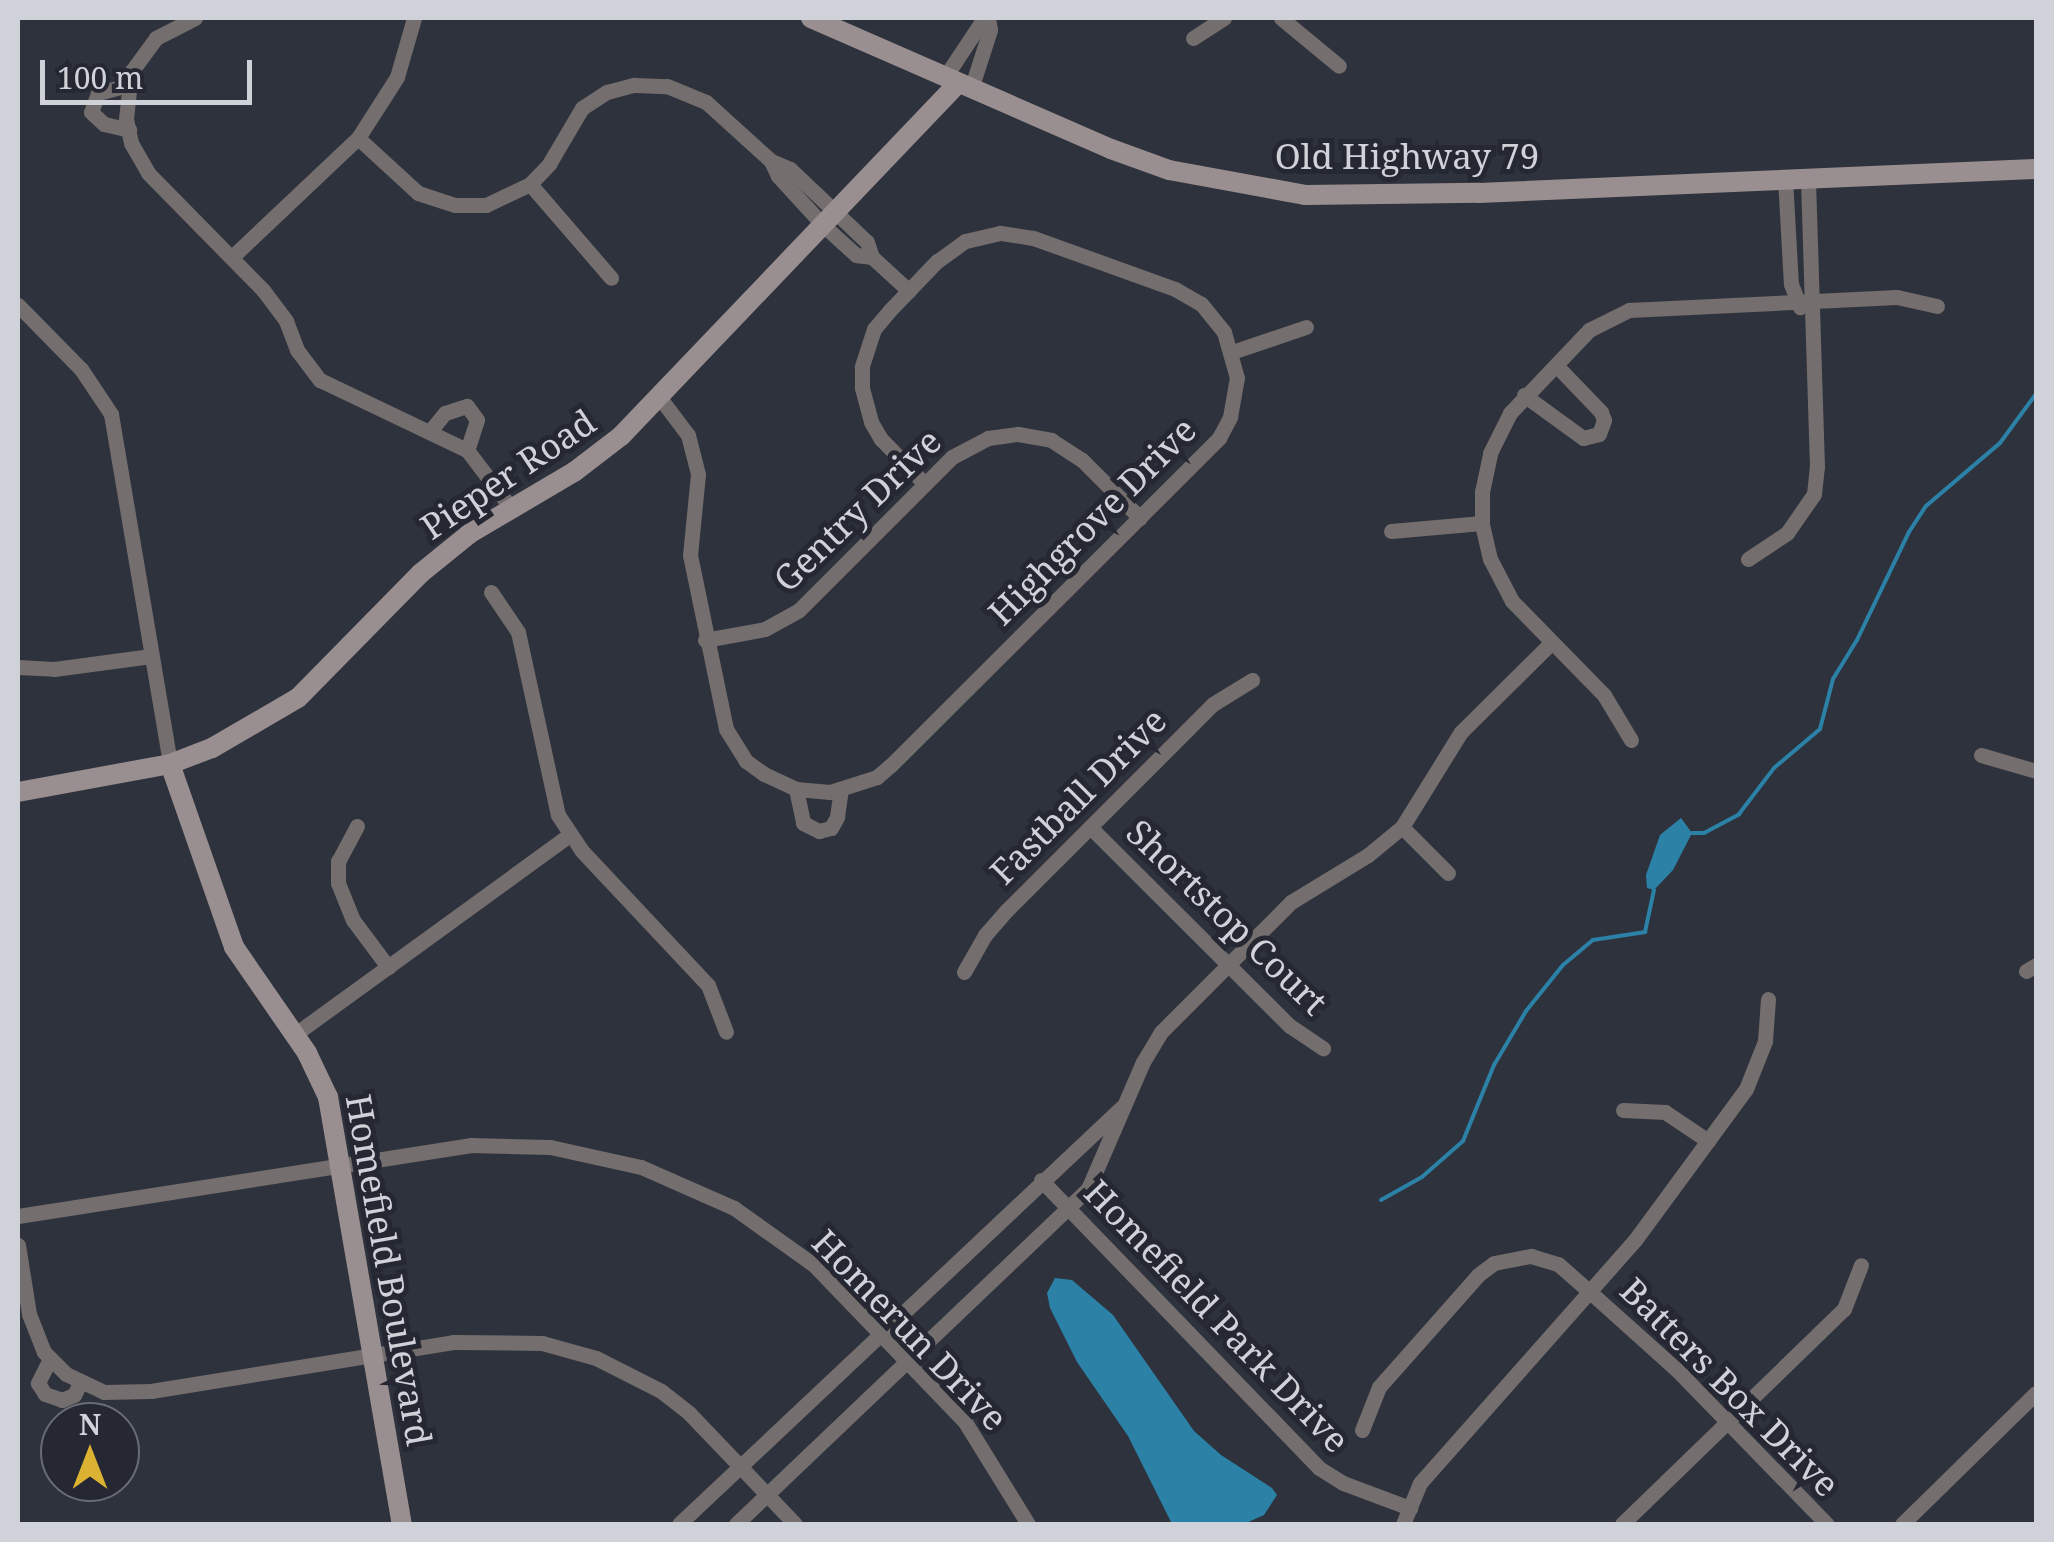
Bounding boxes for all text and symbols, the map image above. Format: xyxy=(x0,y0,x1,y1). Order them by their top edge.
scale bar xyxy=(45,40,258,102)
text: 100 m xyxy=(57,57,143,98)
street label: Old Highway 79 xyxy=(1275,135,1539,177)
street label: Pieper Road xyxy=(413,400,603,548)
street label: Highgrove Drive xyxy=(980,409,1204,633)
street label: Gentry Drive xyxy=(765,420,949,600)
street label: Fastball Drive xyxy=(981,699,1175,893)
street label: Shortstop Court xyxy=(1118,811,1336,1023)
street label: Homefield Boulevard xyxy=(337,1091,441,1449)
street label: Homefield Park Drive xyxy=(1076,1171,1358,1461)
street label: Homerun Drive xyxy=(804,1221,1016,1439)
street label: Batters Box Drive xyxy=(1612,1269,1848,1505)
north arrow xyxy=(40,1402,140,1502)
text: N xyxy=(79,1405,101,1443)

